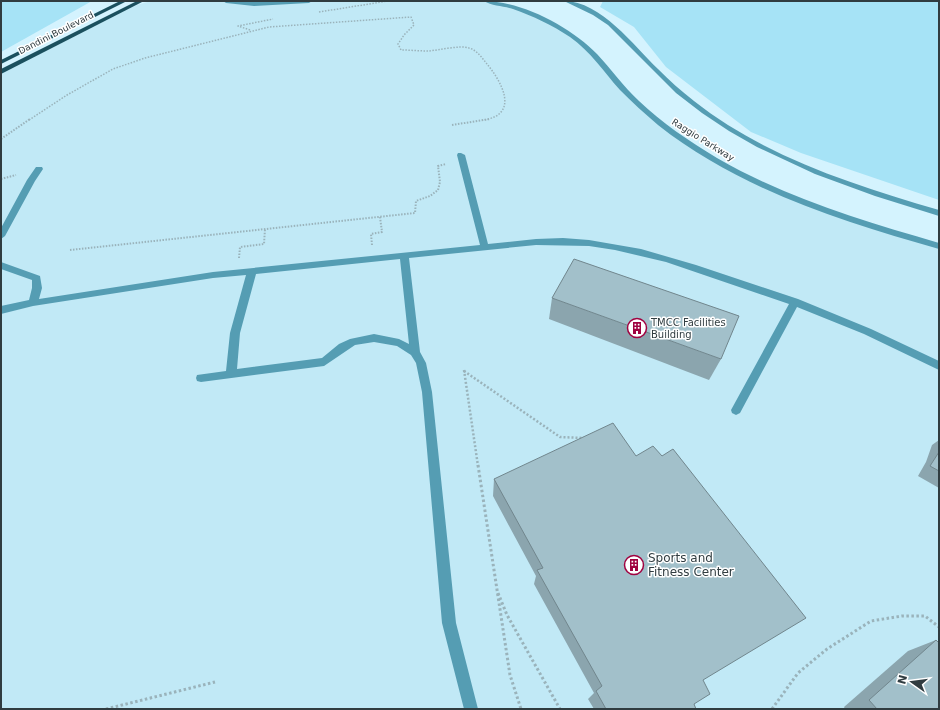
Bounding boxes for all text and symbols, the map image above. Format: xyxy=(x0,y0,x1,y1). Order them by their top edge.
street label: Dandini Boulevard xyxy=(17,10,95,56)
street label: Raggio Parkway xyxy=(670,117,737,164)
building icon: TMCC Facilities Building xyxy=(626,317,648,339)
place label: TMCC Facilities Building xyxy=(650,317,726,340)
place label: Sports and Fitness Center xyxy=(648,551,734,579)
building icon: Sports and Fitness Center xyxy=(623,554,645,576)
north arrow xyxy=(892,662,932,702)
text: N xyxy=(895,674,910,686)

